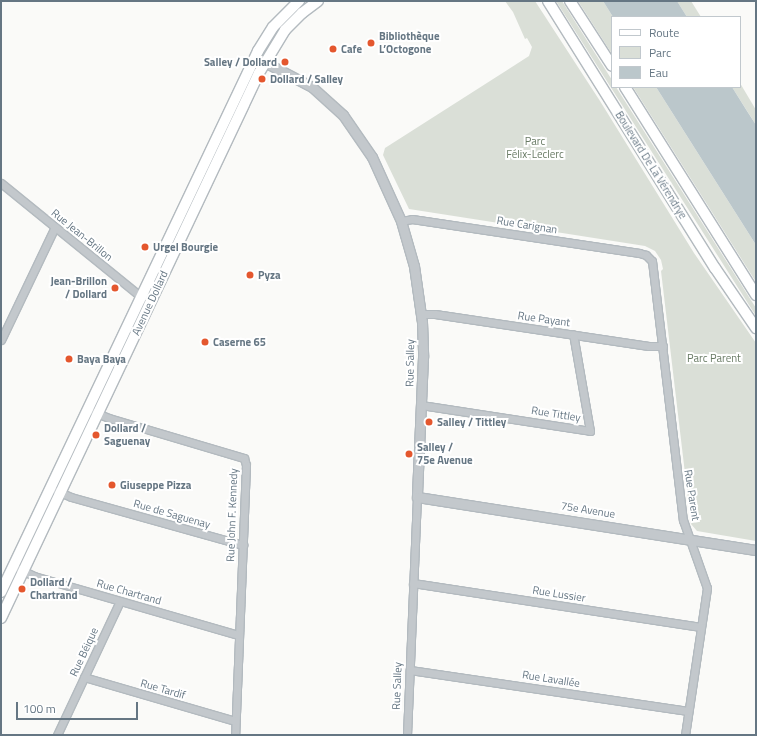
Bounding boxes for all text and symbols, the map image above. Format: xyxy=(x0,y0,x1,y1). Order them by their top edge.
legend xyxy=(611,16,741,88)
text: Route xyxy=(649,23,679,42)
place label: Bibliothèque L’Octogone xyxy=(379,30,440,56)
marker: Bibliothèque L’Octogone xyxy=(366,38,376,48)
place label: Cafe xyxy=(341,42,362,56)
text: Parc xyxy=(649,43,671,62)
marker: Cafe xyxy=(328,44,338,54)
place label: Salley / Dollard xyxy=(204,55,277,69)
marker: Salley / Dollard xyxy=(280,57,290,67)
text: Eau xyxy=(649,63,668,82)
place label: Dollard / Salley xyxy=(270,72,343,86)
marker: Dollard / Salley xyxy=(257,74,267,84)
street label: Boulevard De La Vérendrye xyxy=(612,109,690,221)
park label: Parc Félix-Leclerc xyxy=(506,135,564,161)
street label: Rue Jean-Brillon xyxy=(49,206,115,264)
street label: Rue Carignan xyxy=(496,214,558,236)
place label: Urgel Bourgie xyxy=(153,240,218,254)
marker: Urgel Bourgie xyxy=(140,242,150,252)
place label: Pyza xyxy=(258,268,281,282)
street label: Avenue Dollard xyxy=(129,269,171,337)
marker: Pyza xyxy=(245,270,255,280)
place label: Jean-Brillon / Dollard xyxy=(50,275,107,301)
marker: Jean-Brillon / Dollard xyxy=(110,283,120,293)
street label: Rue Payant xyxy=(517,309,571,329)
place label: Caserne 65 xyxy=(213,335,266,349)
marker: Caserne 65 xyxy=(200,337,210,347)
street label: Rue Salley xyxy=(403,339,417,387)
park label: Parc Parent xyxy=(687,351,741,365)
place label: Baya Baya xyxy=(77,352,126,366)
marker: Baya Baya xyxy=(64,354,74,364)
street label: Rue Tittley xyxy=(530,404,582,424)
place label: Salley / Tittley xyxy=(437,415,506,429)
marker: Salley / Tittley xyxy=(424,417,434,427)
place label: Dollard / Saguenay xyxy=(104,422,150,448)
marker: Dollard / Saguenay xyxy=(91,430,101,440)
place label: Salley / 75e Avenue xyxy=(417,441,473,467)
marker: Salley / 75e Avenue xyxy=(404,449,414,459)
street label: Rue John F. Kennedy xyxy=(224,468,240,562)
street label: Rue Parent xyxy=(681,469,703,521)
place label: Giuseppe Pizza xyxy=(120,478,191,492)
marker: Giuseppe Pizza xyxy=(107,480,117,490)
street label: Rue de Saguenay xyxy=(132,497,212,531)
street label: 75e Avenue xyxy=(560,499,616,521)
place label: Dollard / Chartrand xyxy=(30,576,78,602)
street label: Rue Chartrand xyxy=(95,576,163,608)
street label: Rue Lussier xyxy=(531,583,587,605)
marker: Dollard / Chartrand xyxy=(17,584,27,594)
street label: Rue Béique xyxy=(67,625,101,679)
street label: Rue Salley xyxy=(390,662,404,710)
street label: Rue Lavallée xyxy=(521,668,581,690)
street label: Rue Tardif xyxy=(139,676,187,702)
scale bar xyxy=(18,694,140,720)
text: 100 m xyxy=(23,699,56,718)

